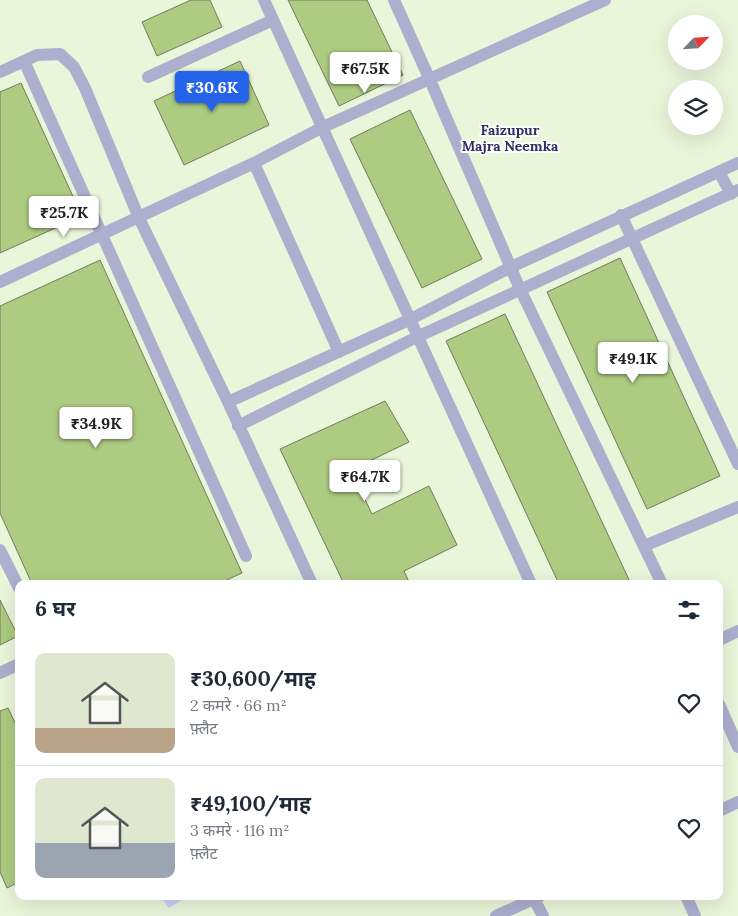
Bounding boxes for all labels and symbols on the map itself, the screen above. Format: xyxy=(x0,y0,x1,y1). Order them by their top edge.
north arrow xyxy=(668,15,722,70)
pin: ₹67.5K xyxy=(324,52,406,94)
pin: ₹30.6K xyxy=(171,70,253,113)
district label: Faizupur Majra Neemka xyxy=(462,121,559,155)
pin: ₹25.7K xyxy=(23,196,105,238)
pin: ₹49.1K xyxy=(592,342,674,384)
pin: ₹34.9K xyxy=(55,406,137,449)
pin: ₹64.7K xyxy=(324,460,406,502)

